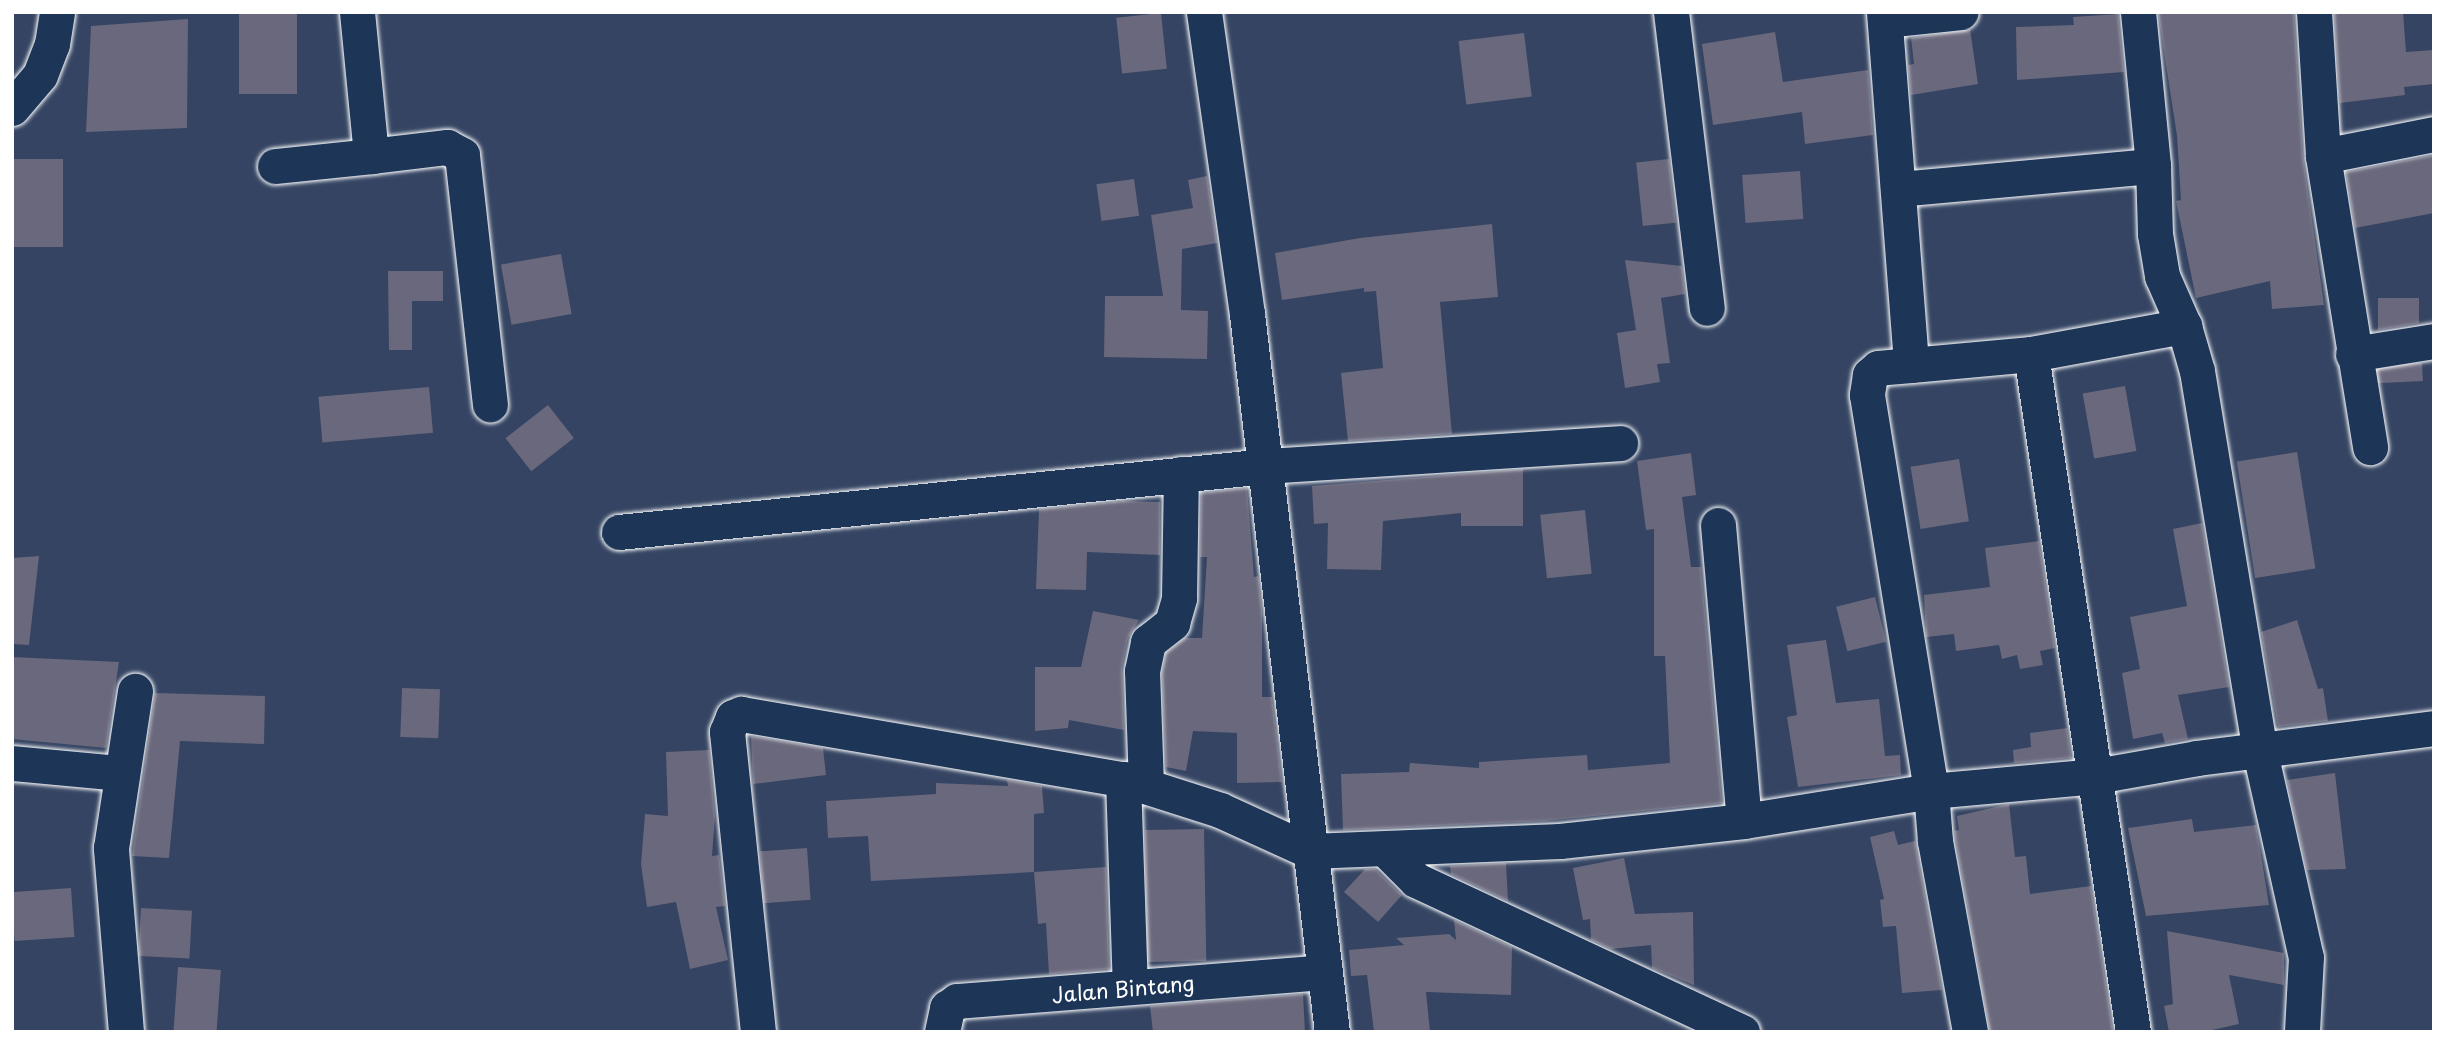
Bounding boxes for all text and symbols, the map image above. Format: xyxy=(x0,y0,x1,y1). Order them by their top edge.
street label: Jalan Bintang xyxy=(1051,969,1195,1007)

